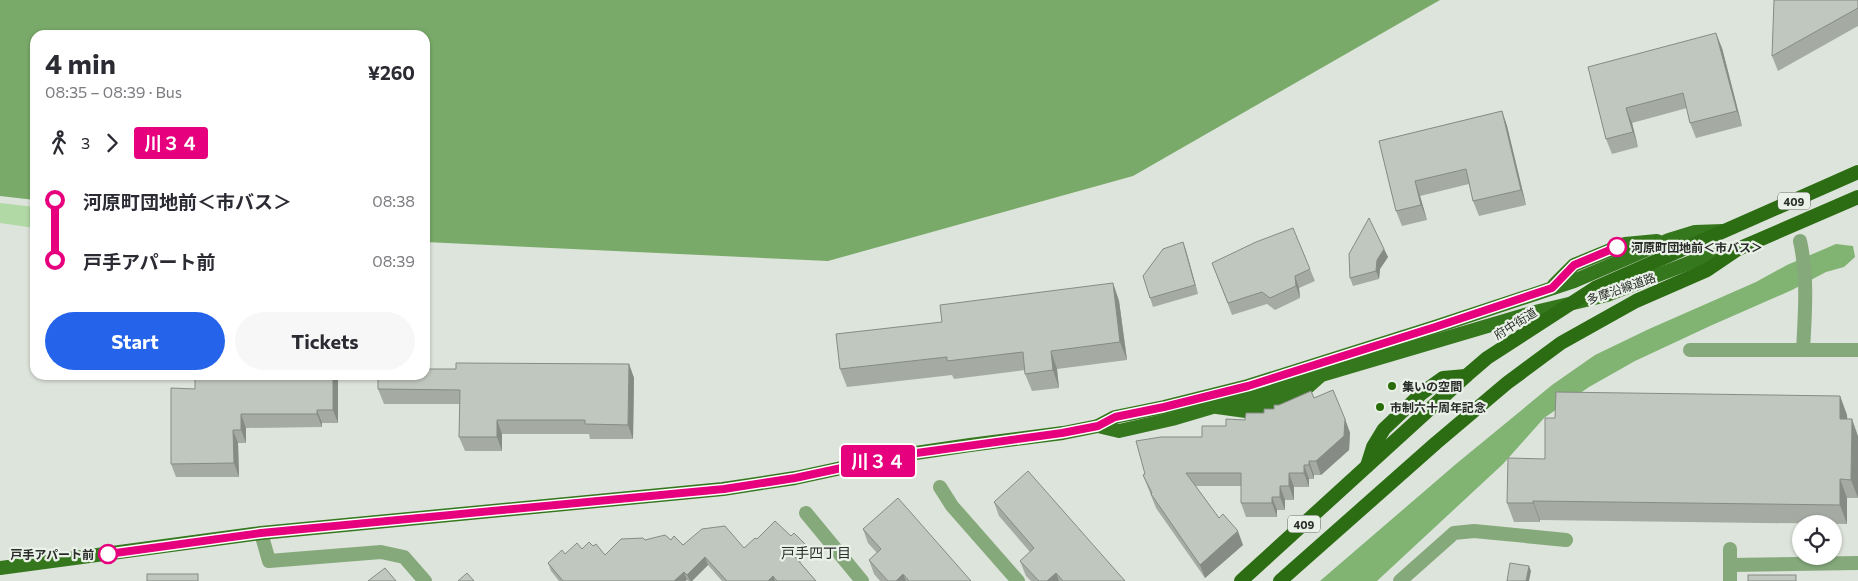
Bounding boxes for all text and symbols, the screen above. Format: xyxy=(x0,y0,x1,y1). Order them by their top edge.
text: 4 min xyxy=(45,46,116,80)
text: ¥260 xyxy=(368,61,415,84)
text: 08:35 – 08:39 · Bus xyxy=(45,82,182,101)
icon: walk xyxy=(45,129,73,157)
icon: forward xyxy=(98,129,126,157)
text: 川３４ xyxy=(144,132,198,154)
text: 3 xyxy=(81,133,90,152)
text: 河原町団地前＜市バス＞ xyxy=(83,190,292,213)
text: 08:38 xyxy=(372,191,415,210)
road number: 409 xyxy=(1778,192,1810,210)
marker: 河原町団地前＜市バス＞ xyxy=(1607,237,1627,257)
place label: 河原町団地前＜市バス＞ xyxy=(1631,240,1763,254)
text: 戸手アパート前 xyxy=(83,250,216,273)
text: 08:39 xyxy=(372,251,415,270)
street label: 多摩沿線道路 xyxy=(1585,270,1657,306)
street label: 府中街道 xyxy=(1491,304,1539,342)
button: Start xyxy=(45,312,225,370)
button: Tickets xyxy=(235,312,415,370)
place label: 集いの空間 xyxy=(1402,379,1462,393)
marker: 集いの空間 xyxy=(1386,380,1398,392)
place label: 市制六十周年記念 xyxy=(1390,400,1486,414)
marker: 市制六十周年記念 xyxy=(1374,401,1386,413)
line badge: 川３４ xyxy=(849,445,907,477)
text: 川３４ xyxy=(851,450,905,472)
map controls xyxy=(1792,515,1842,565)
button: locate xyxy=(1792,515,1842,565)
road number: 409 xyxy=(1288,516,1320,532)
marker: 戸手アパート前 xyxy=(98,544,118,564)
district label: 戸手四丁目 xyxy=(781,544,851,561)
place label: 戸手アパート前 xyxy=(10,547,94,561)

